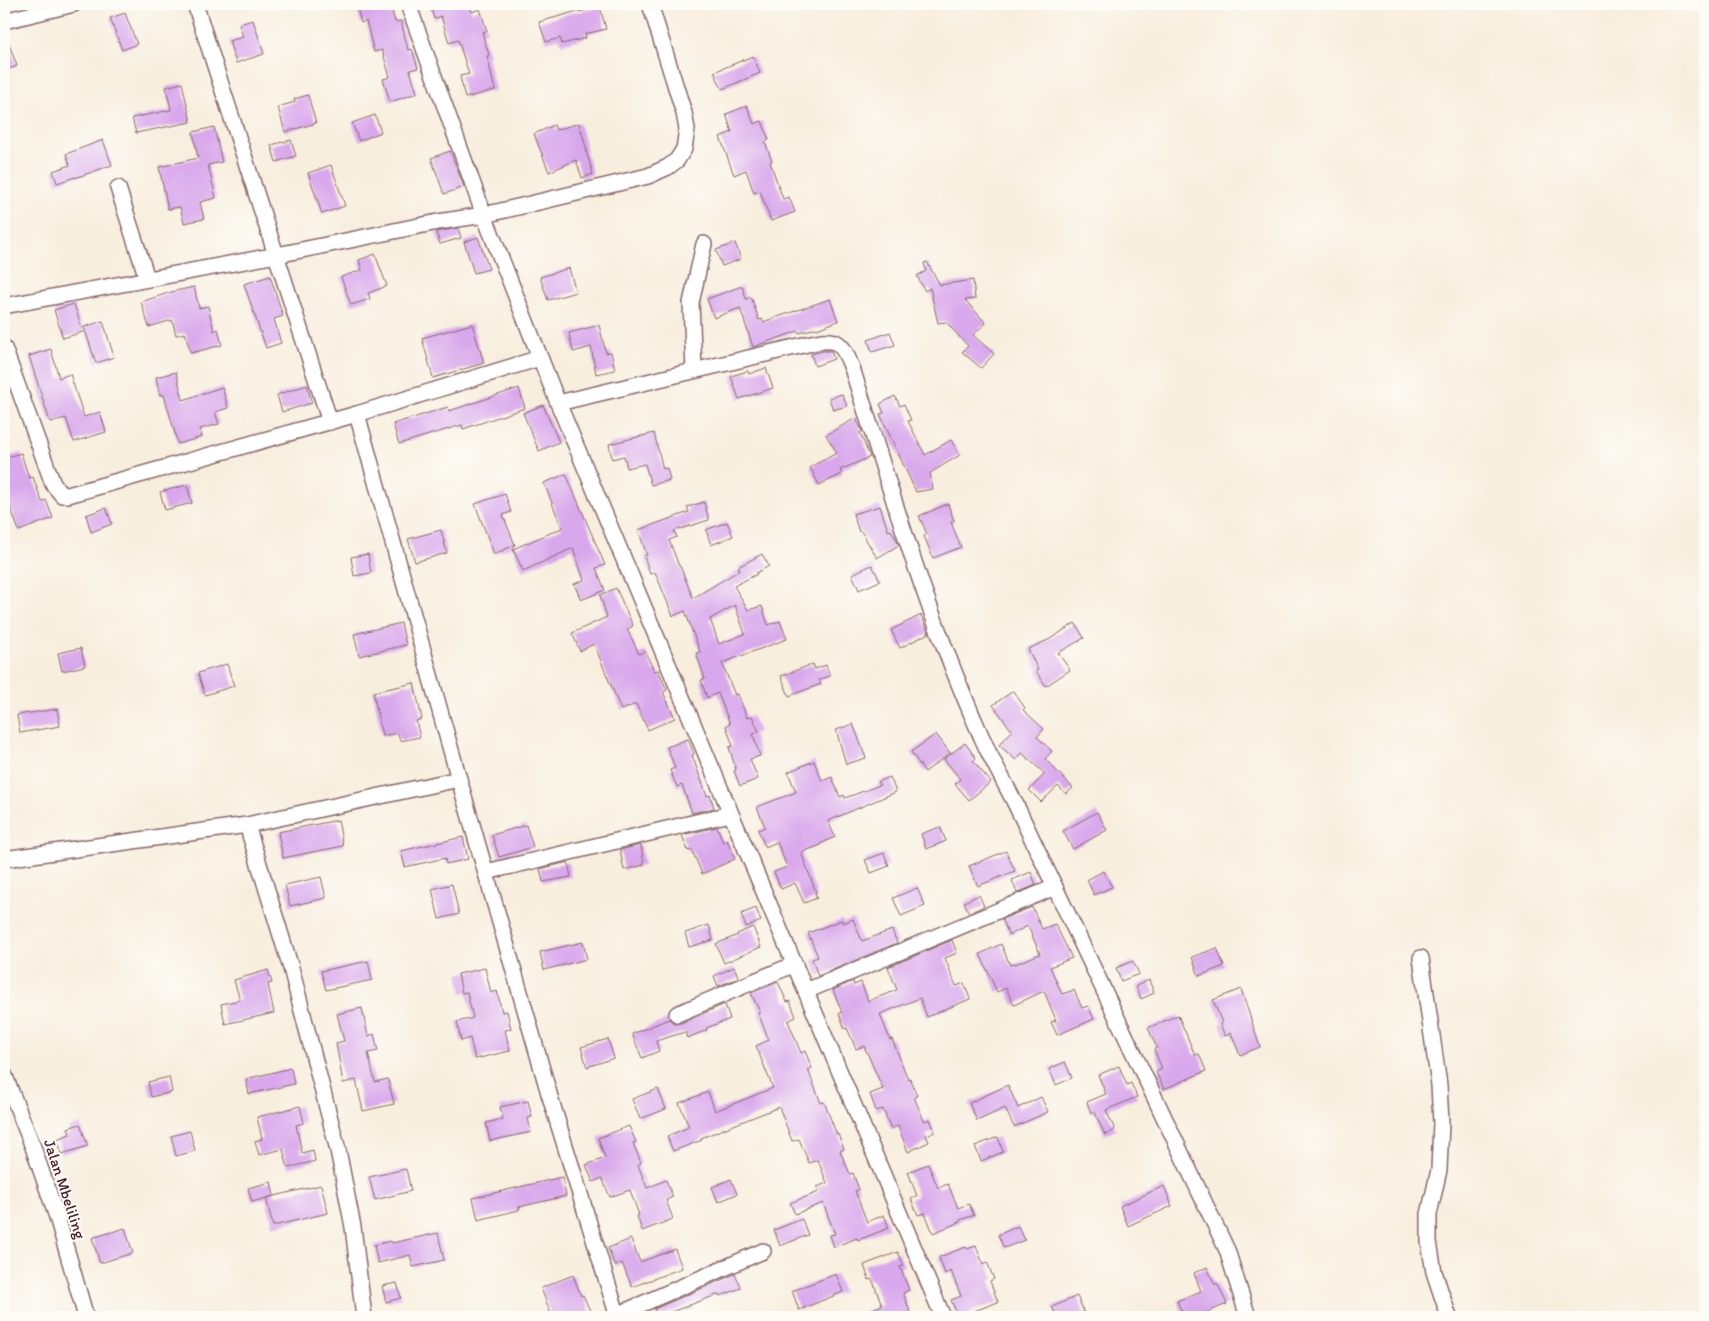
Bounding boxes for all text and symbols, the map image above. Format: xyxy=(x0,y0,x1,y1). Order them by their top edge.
street label: Jalan Mbeliling xyxy=(40,1137,90,1242)

